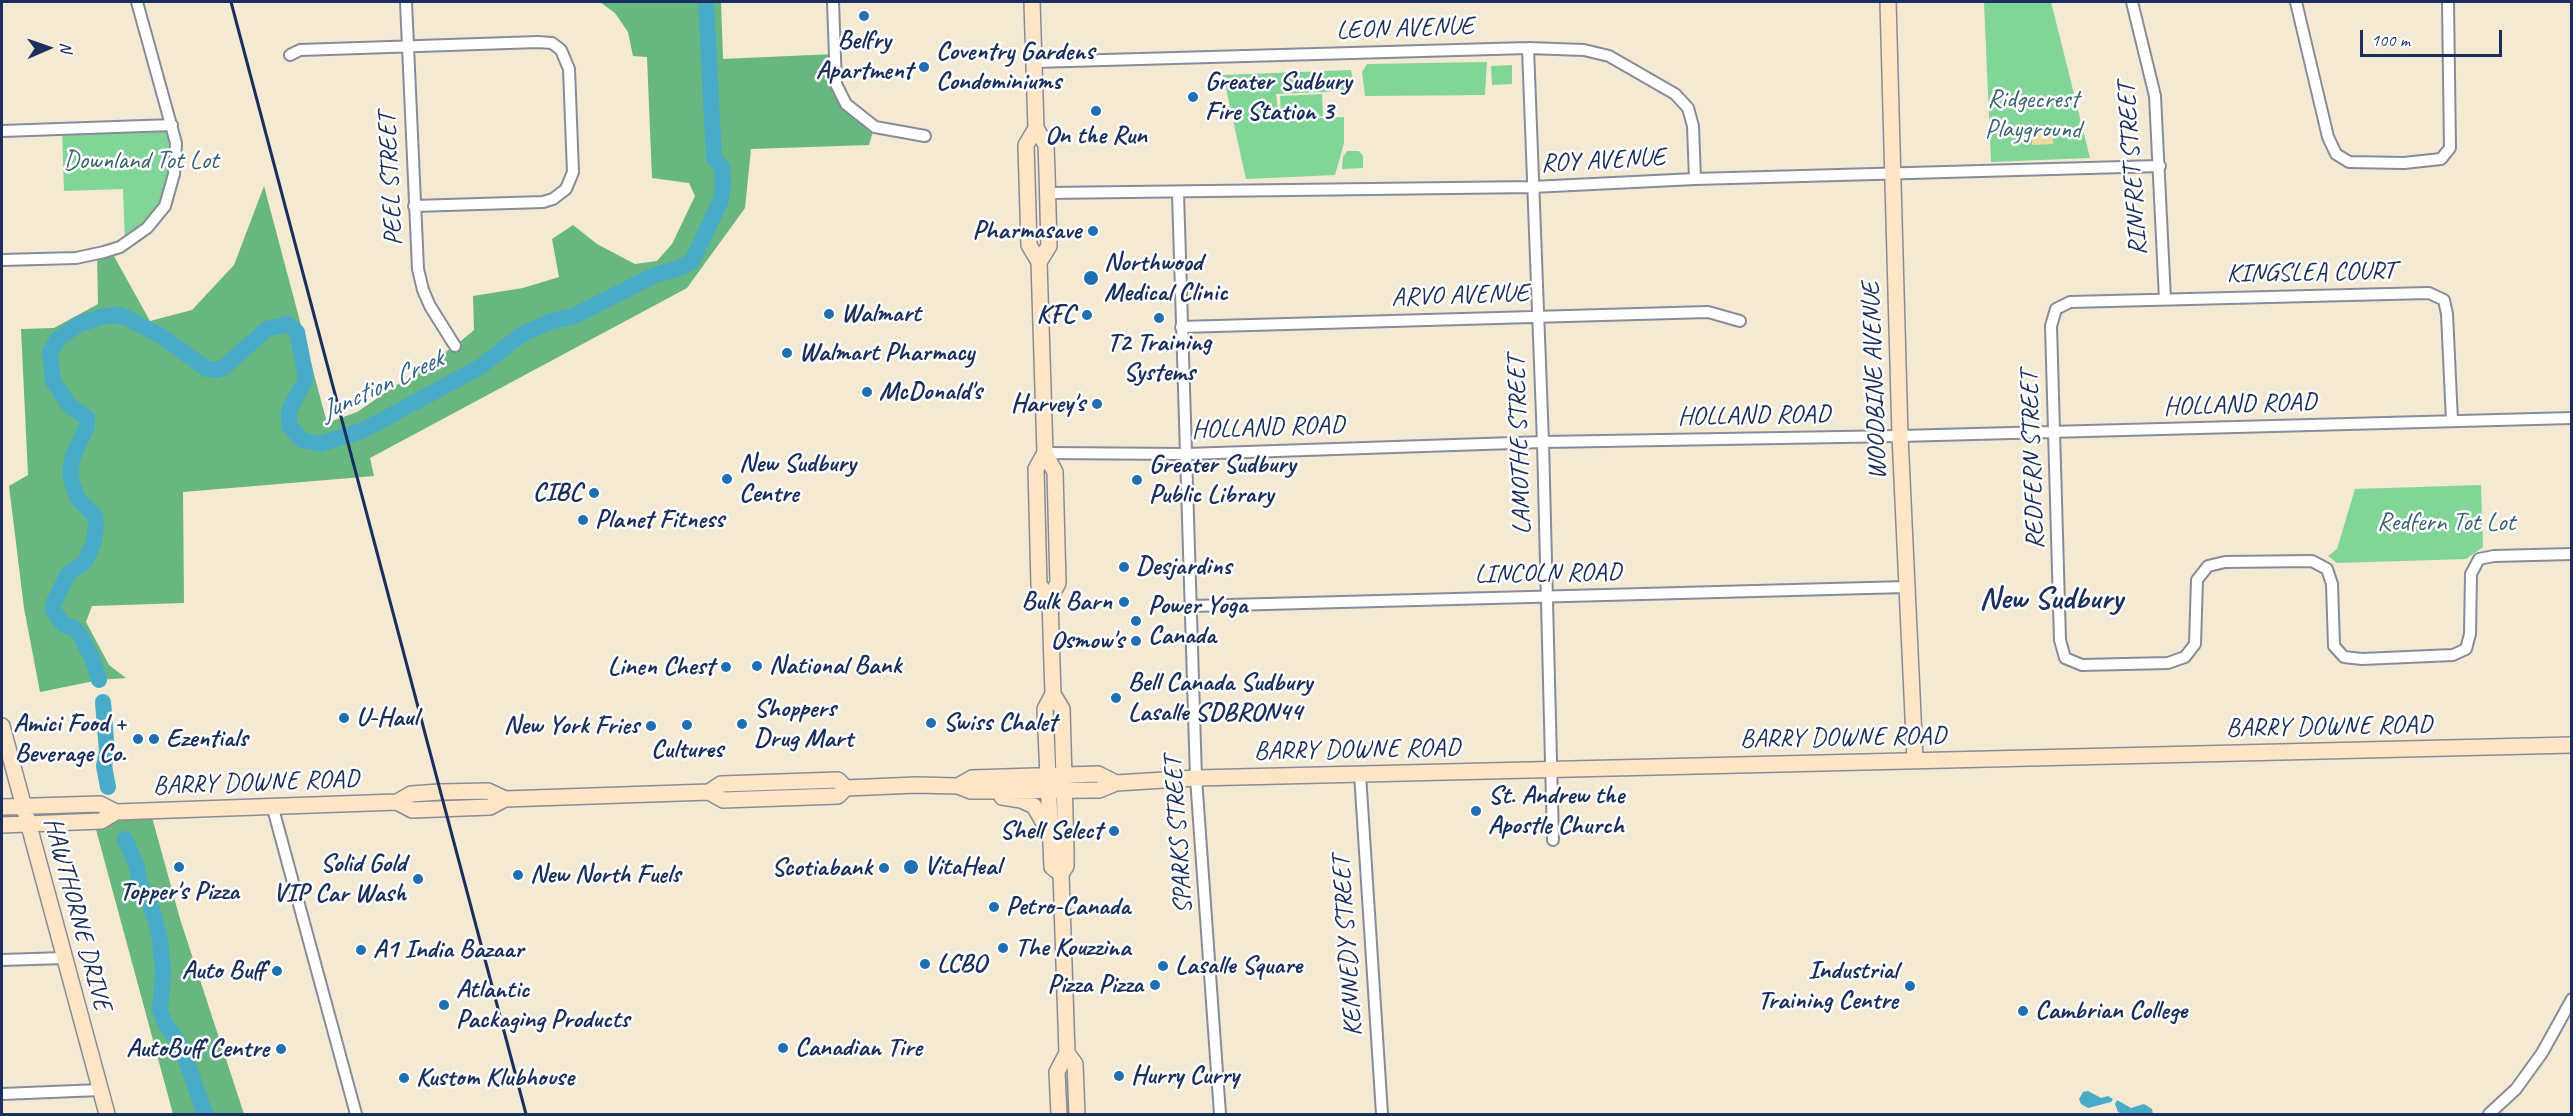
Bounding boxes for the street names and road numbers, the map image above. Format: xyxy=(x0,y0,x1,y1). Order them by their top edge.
street label: LEON AVENUE xyxy=(1336,11,1474,47)
street label: RINFRET STREET xyxy=(2111,82,2155,256)
street label: PEEL STREET xyxy=(372,112,410,246)
street label: ROY AVENUE xyxy=(1540,142,1666,180)
street label: KINGSLEA COURT xyxy=(2226,256,2396,290)
street label: ARVO AVENUE xyxy=(1391,278,1529,314)
street label: WOODBINE AVENUE xyxy=(1856,282,1894,480)
street label: LAMOTHE STREET xyxy=(1501,355,1539,535)
street label: REDFERN STREET xyxy=(2014,370,2052,550)
street label: HOLLAND ROAD xyxy=(2163,387,2317,423)
street label: HOLLAND ROAD xyxy=(1677,399,1831,433)
street label: HOLLAND ROAD xyxy=(1191,410,1345,446)
street label: LINCOLN ROAD xyxy=(1474,557,1622,591)
street label: BARRY DOWNE ROAD xyxy=(2226,710,2432,744)
street label: BARRY DOWNE ROAD xyxy=(1740,721,1946,755)
street label: BARRY DOWNE ROAD xyxy=(1254,733,1460,767)
street label: SPARKS STREET xyxy=(1158,755,1200,915)
street label: BARRY DOWNE ROAD xyxy=(152,764,360,802)
street label: HAWTHORNE DRIVE xyxy=(36,814,118,1014)
street label: KENNEDY STREET xyxy=(1326,855,1370,1037)

